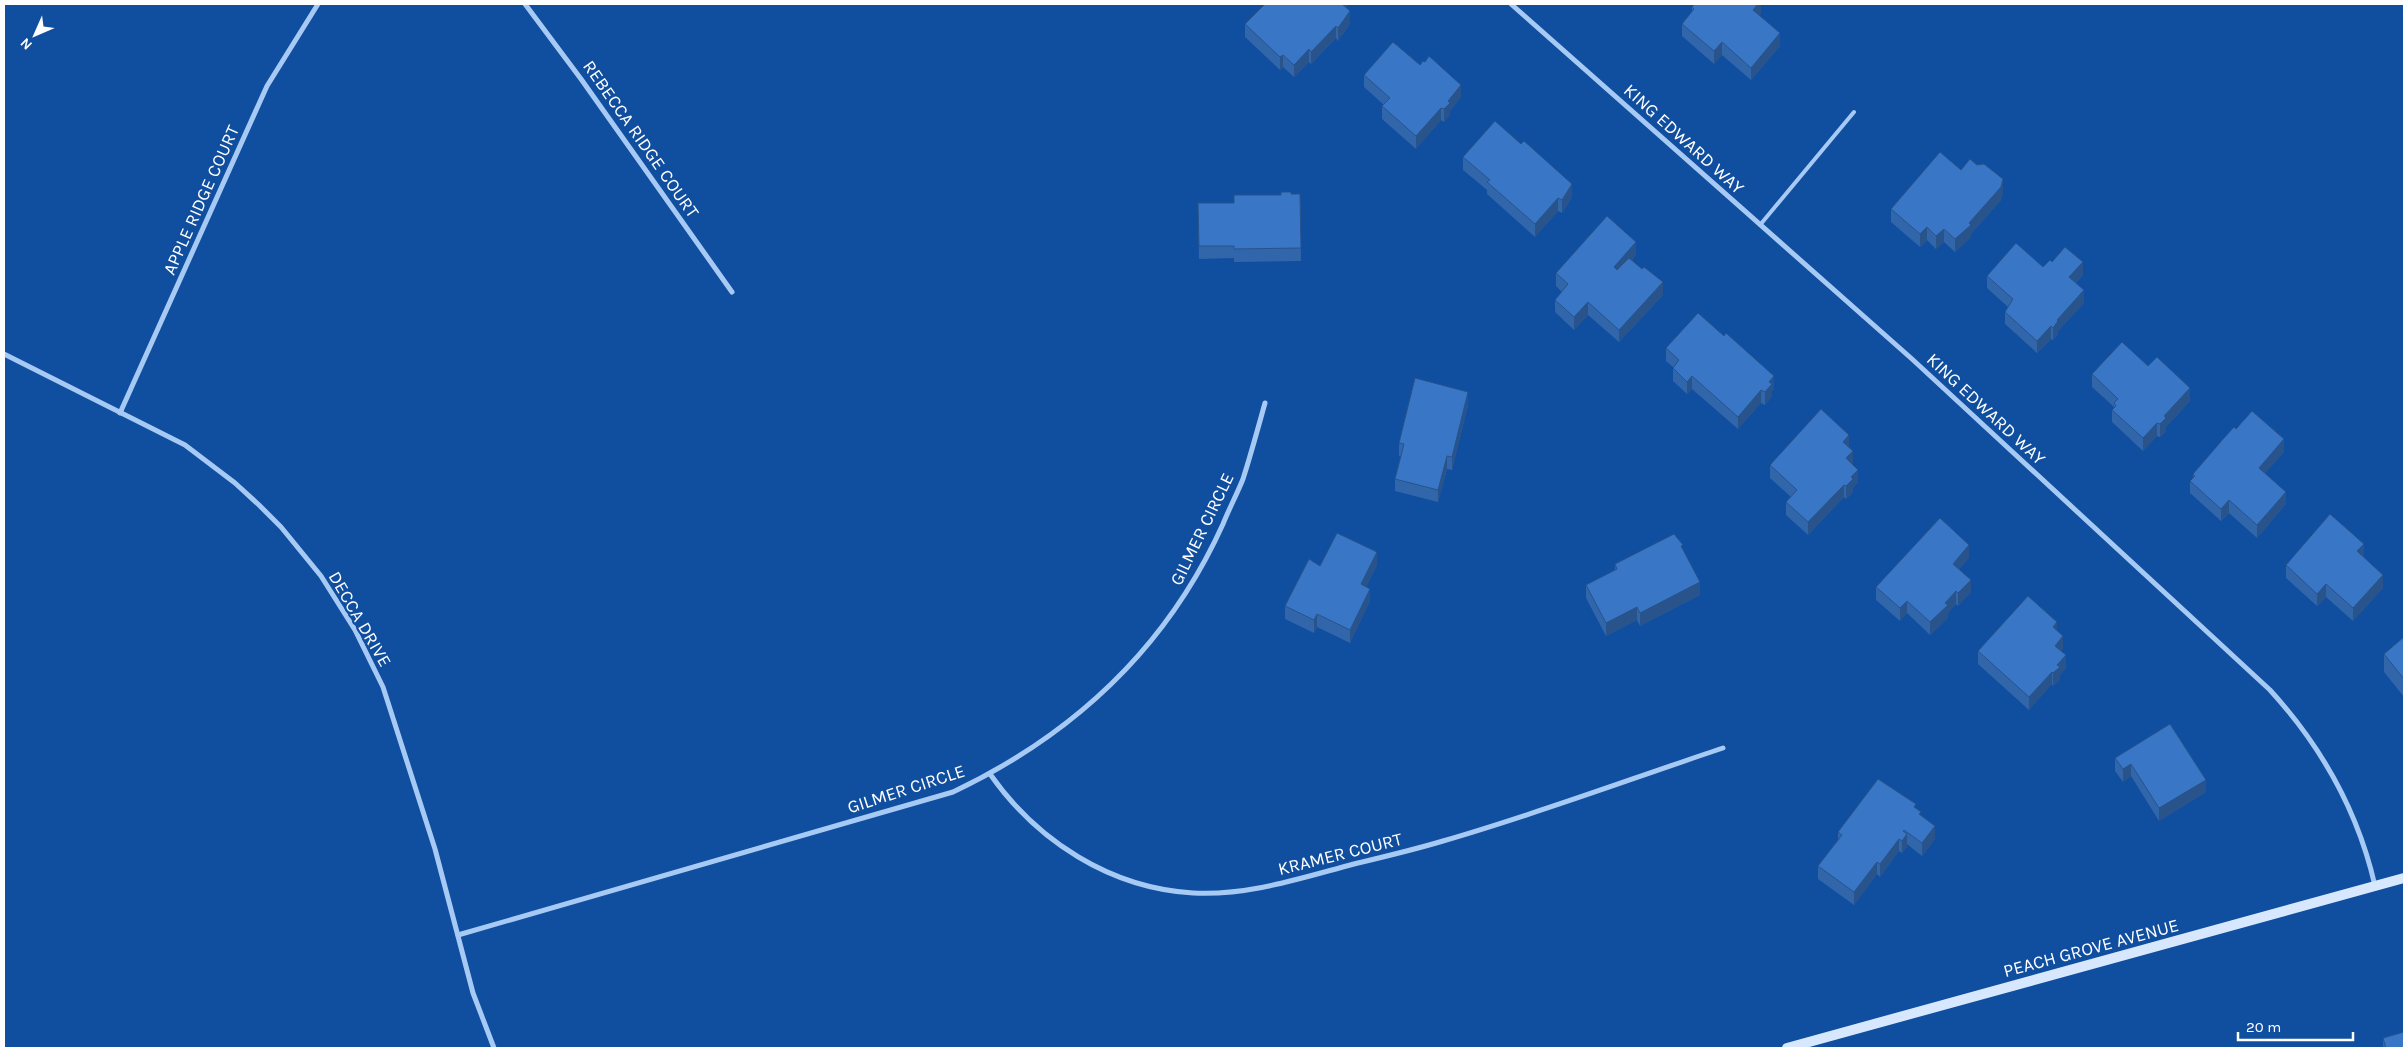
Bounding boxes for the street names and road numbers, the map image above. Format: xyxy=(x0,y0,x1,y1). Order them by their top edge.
street label: REBECCA RIDGE COURT xyxy=(578,56,704,222)
street label: KING EDWARD WAY xyxy=(1619,79,1749,199)
street label: APPLE RIDGE COURT xyxy=(158,122,244,278)
street label: KING EDWARD WAY xyxy=(1922,348,2050,470)
street label: GILMER CIRCLE xyxy=(1165,469,1239,589)
street label: DECCA DRIVE xyxy=(324,567,396,671)
street label: GILMER CIRCLE xyxy=(844,760,968,818)
street label: KRAMER COURT xyxy=(1276,828,1404,880)
street label: PEACH GROVE AVENUE xyxy=(2001,914,2181,982)

